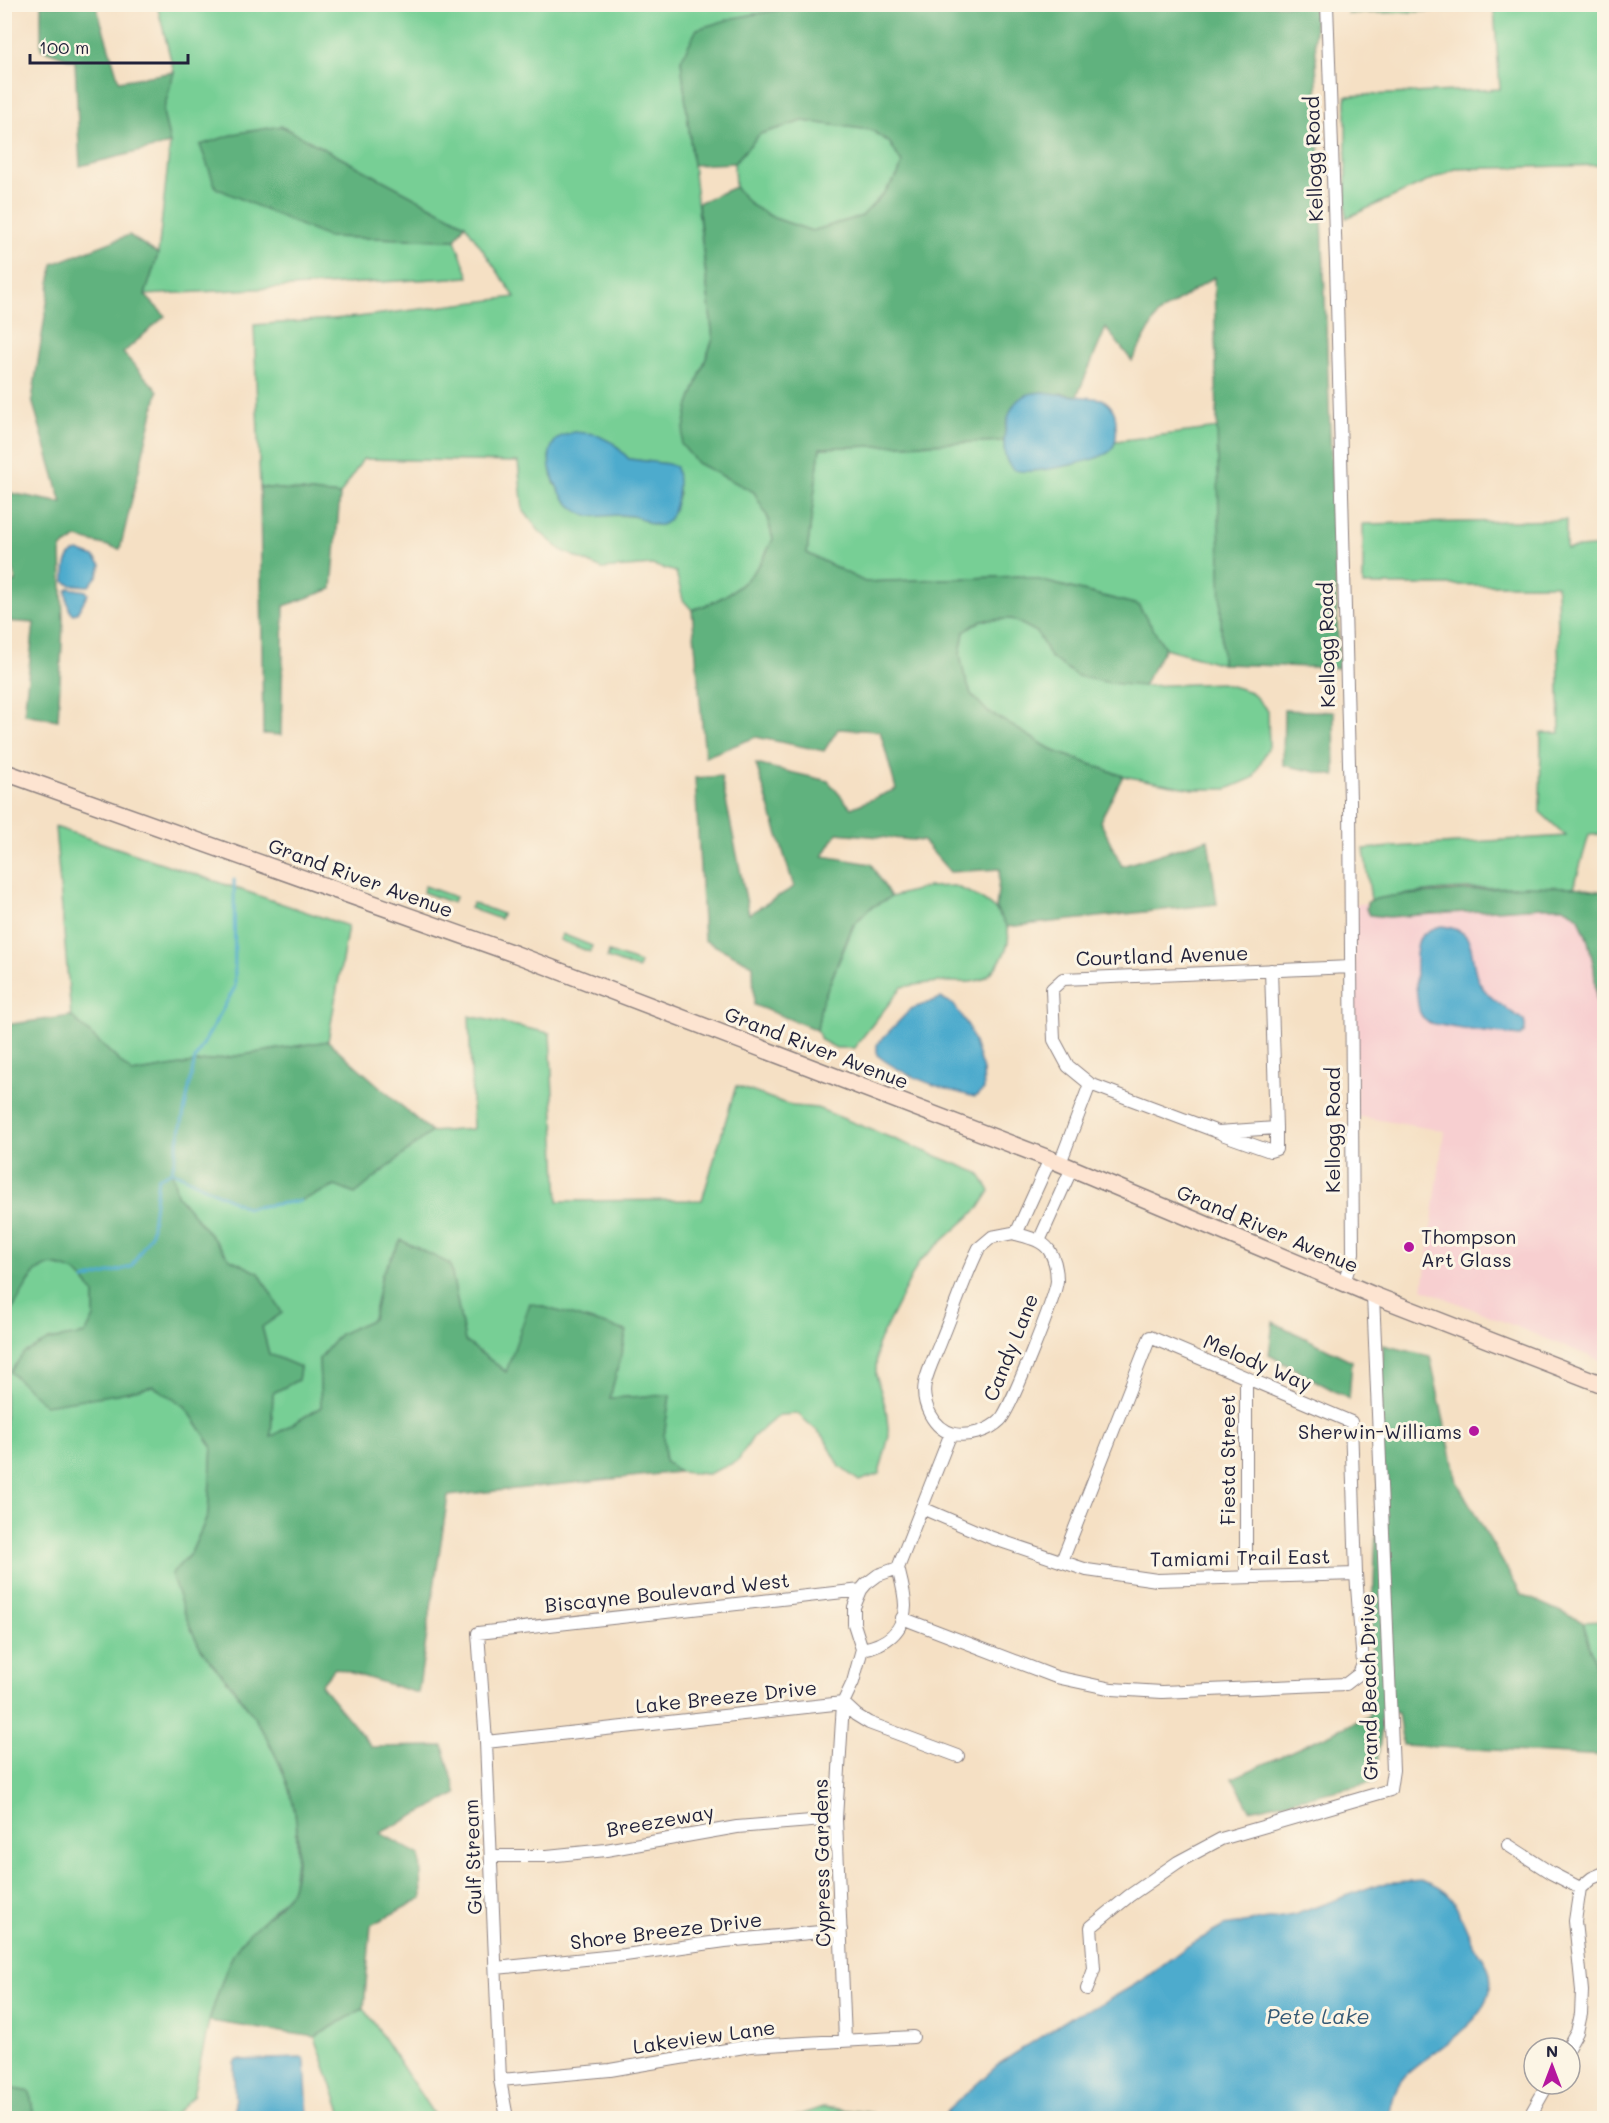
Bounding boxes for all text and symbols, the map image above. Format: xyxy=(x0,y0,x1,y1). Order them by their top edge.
scale bar xyxy=(30,27,188,65)
text: 100 m xyxy=(39,35,89,59)
street label: Kellogg Road xyxy=(1298,96,1328,222)
street label: Kellogg Road xyxy=(1312,582,1340,708)
street label: Grand River Avenue xyxy=(265,831,457,923)
street label: Courtland Avenue xyxy=(1075,939,1249,971)
street label: Grand River Avenue xyxy=(721,1000,913,1094)
street label: Kellogg Road xyxy=(1319,1067,1345,1193)
street label: Grand River Avenue xyxy=(1173,1178,1363,1278)
place label: Thompson Art Glass xyxy=(1421,1223,1516,1272)
marker: Thompson Art Glass xyxy=(1402,1240,1416,1254)
street label: Candy Lane xyxy=(977,1289,1043,1405)
street label: Melody Way xyxy=(1200,1328,1316,1396)
street label: Fiesta Street xyxy=(1214,1395,1240,1525)
place label: Sherwin-Williams xyxy=(1298,1418,1462,1444)
marker: Sherwin-Williams xyxy=(1467,1424,1481,1438)
street label: Tamiami Trail East xyxy=(1150,1542,1330,1572)
street label: Biscayne Boulevard West xyxy=(543,1566,791,1618)
street label: Grand Beach Drive xyxy=(1353,1593,1383,1781)
street label: Lake Breeze Drive xyxy=(634,1674,818,1718)
street label: Cypress Gardens xyxy=(807,1779,835,1947)
street label: Breezeway xyxy=(604,1798,716,1842)
street label: Gulf Stream xyxy=(457,1799,487,1915)
street label: Shore Breeze Drive xyxy=(569,1905,763,1955)
water label: Pete Lake xyxy=(1266,2002,1370,2029)
street label: Lakeview Lane xyxy=(631,2013,777,2059)
north arrow xyxy=(1522,2036,1582,2096)
text: N xyxy=(1546,2040,1558,2061)

